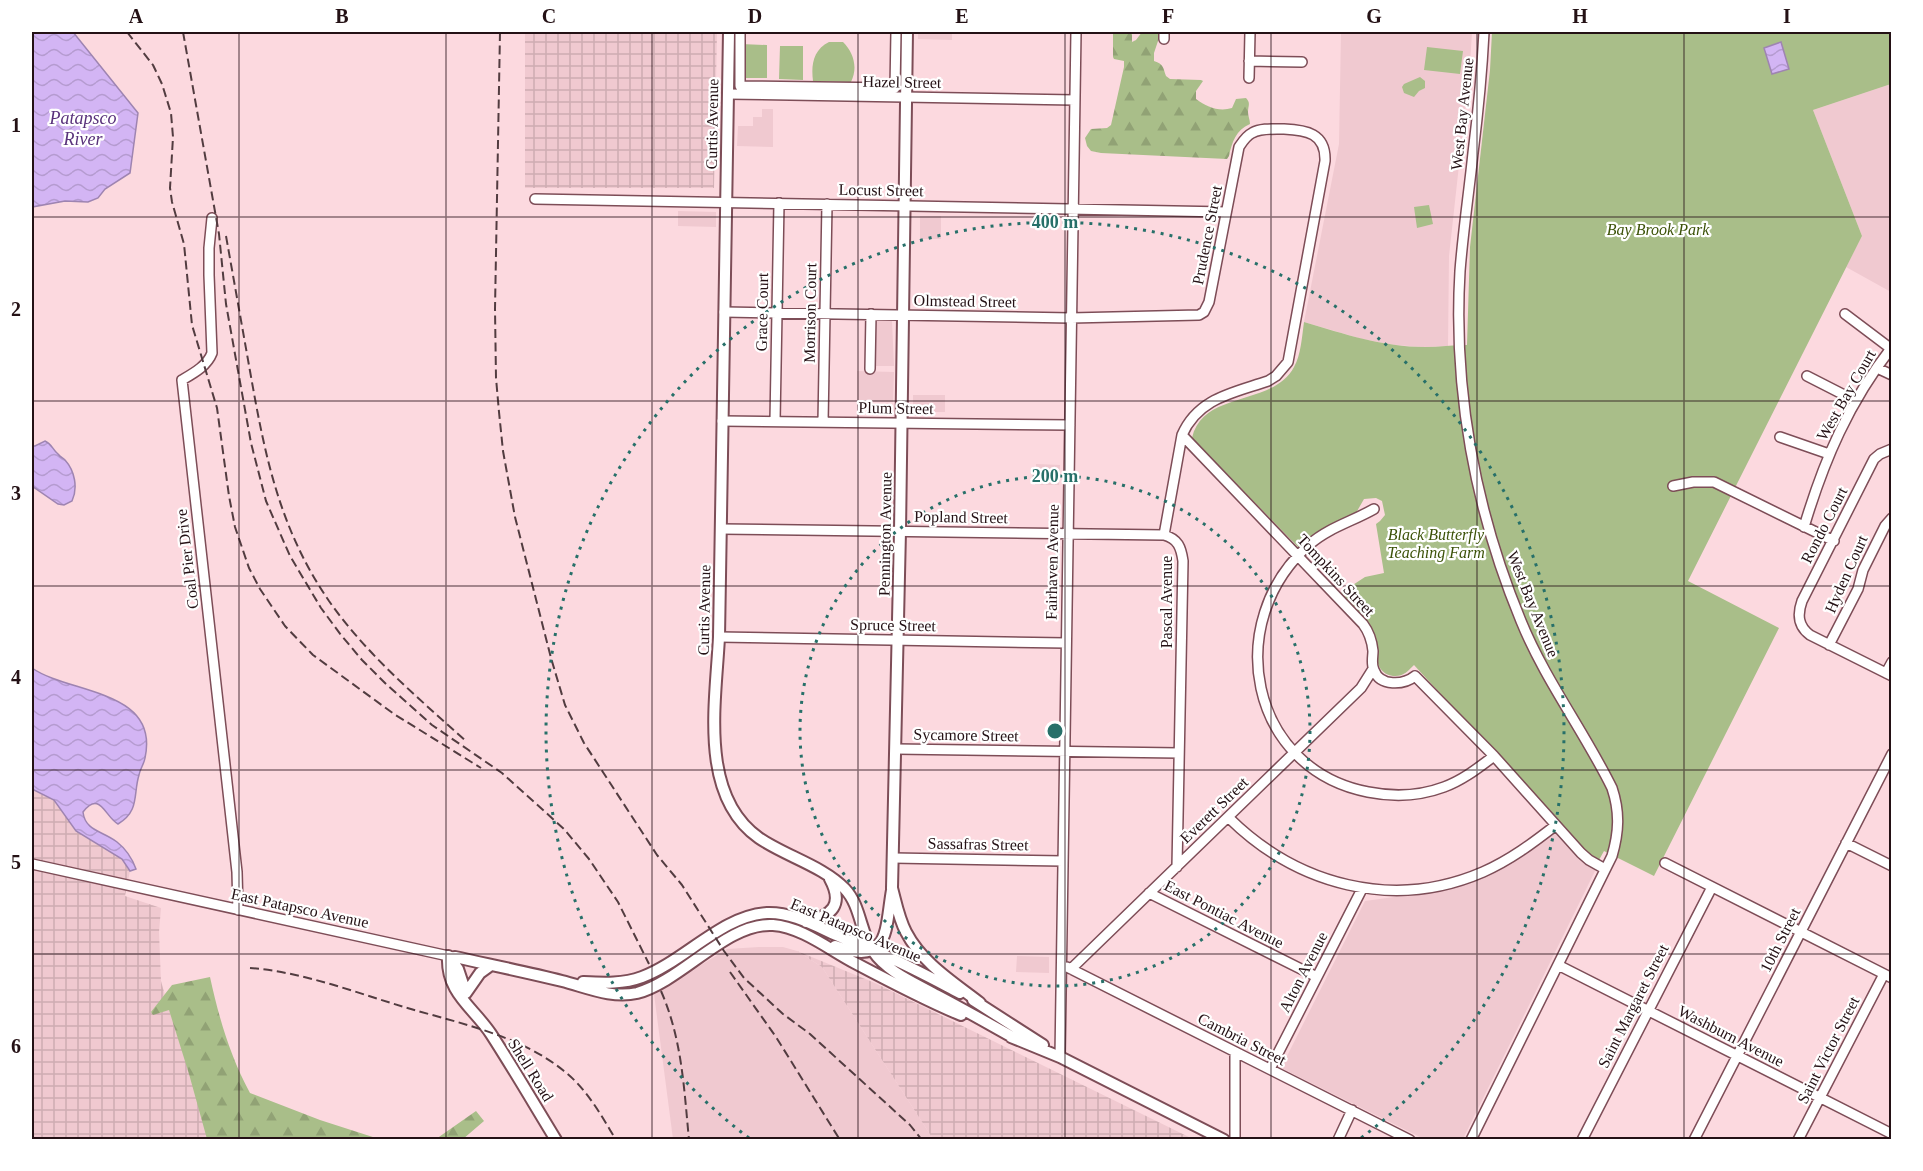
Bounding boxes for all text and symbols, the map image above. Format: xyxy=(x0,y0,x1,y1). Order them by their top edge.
text: A xyxy=(129,5,144,27)
text: B xyxy=(335,5,349,27)
text: C xyxy=(542,5,556,27)
text: D xyxy=(748,5,762,27)
text: E xyxy=(955,5,969,27)
text: F xyxy=(1162,5,1174,27)
text: G xyxy=(1366,5,1382,27)
text: H xyxy=(1572,5,1588,27)
text: I xyxy=(1783,5,1791,27)
street label: West Bay Avenue xyxy=(1448,57,1477,171)
street label: Hazel Street xyxy=(863,73,942,91)
street label: Curtis Avenue xyxy=(703,78,721,170)
water label: Patapsco River xyxy=(49,108,117,149)
text: 1 xyxy=(11,114,21,136)
street label: Locust Street xyxy=(838,181,924,199)
street label: Prudence Street xyxy=(1189,183,1225,286)
text: 400 m xyxy=(1032,212,1078,232)
park label: Bay Brook Park xyxy=(1607,221,1710,239)
street label: Morrison Court xyxy=(801,262,819,363)
street label: Grace Court xyxy=(753,272,771,351)
street label: Olmstead Street xyxy=(914,292,1017,310)
text: 2 xyxy=(11,298,21,320)
street label: West Bay Court xyxy=(1813,346,1880,444)
street label: Plum Street xyxy=(858,399,934,417)
text: 200 m xyxy=(1032,466,1078,486)
street label: Pennington Avenue xyxy=(875,472,896,596)
text: 3 xyxy=(11,482,21,504)
street label: Rondo Court xyxy=(1798,484,1851,566)
street label: Fairhaven Avenue xyxy=(1042,504,1062,620)
street label: Coal Pier Drive xyxy=(172,508,202,610)
street label: Popland Street xyxy=(914,508,1009,527)
park label: Black Butterfly Teaching Farm xyxy=(1387,526,1485,562)
street label: Tompkins Street xyxy=(1293,531,1378,620)
street label: Hyden Court xyxy=(1821,532,1872,616)
street label: West Bay Avenue xyxy=(1503,548,1562,660)
street label: Pascal Avenue xyxy=(1158,556,1175,648)
street label: Curtis Avenue xyxy=(695,564,713,656)
street label: Spruce Street xyxy=(850,616,937,635)
text: 4 xyxy=(11,666,21,688)
centre of rings xyxy=(1045,721,1065,741)
street label: Sycamore Street xyxy=(913,726,1019,745)
street label: Everett Street xyxy=(1177,773,1252,847)
street label: Sassafras Street xyxy=(927,835,1029,853)
text: 5 xyxy=(11,851,21,873)
street label: East Pontiac Avenue xyxy=(1162,877,1286,951)
street label: East Patapsco Avenue xyxy=(230,885,370,932)
street label: East Patapsco Avenue xyxy=(788,895,924,966)
street label: 10th Street xyxy=(1757,905,1804,975)
street label: Alton Avenue xyxy=(1275,929,1331,1015)
street label: Saint Margaret Street xyxy=(1594,941,1673,1071)
street label: Saint Victor Street xyxy=(1794,993,1863,1106)
street label: Washburn Avenue xyxy=(1675,1002,1787,1070)
street label: Cambria Street xyxy=(1195,1010,1289,1069)
text: 6 xyxy=(11,1035,21,1057)
street label: Shell Road xyxy=(505,1036,557,1104)

